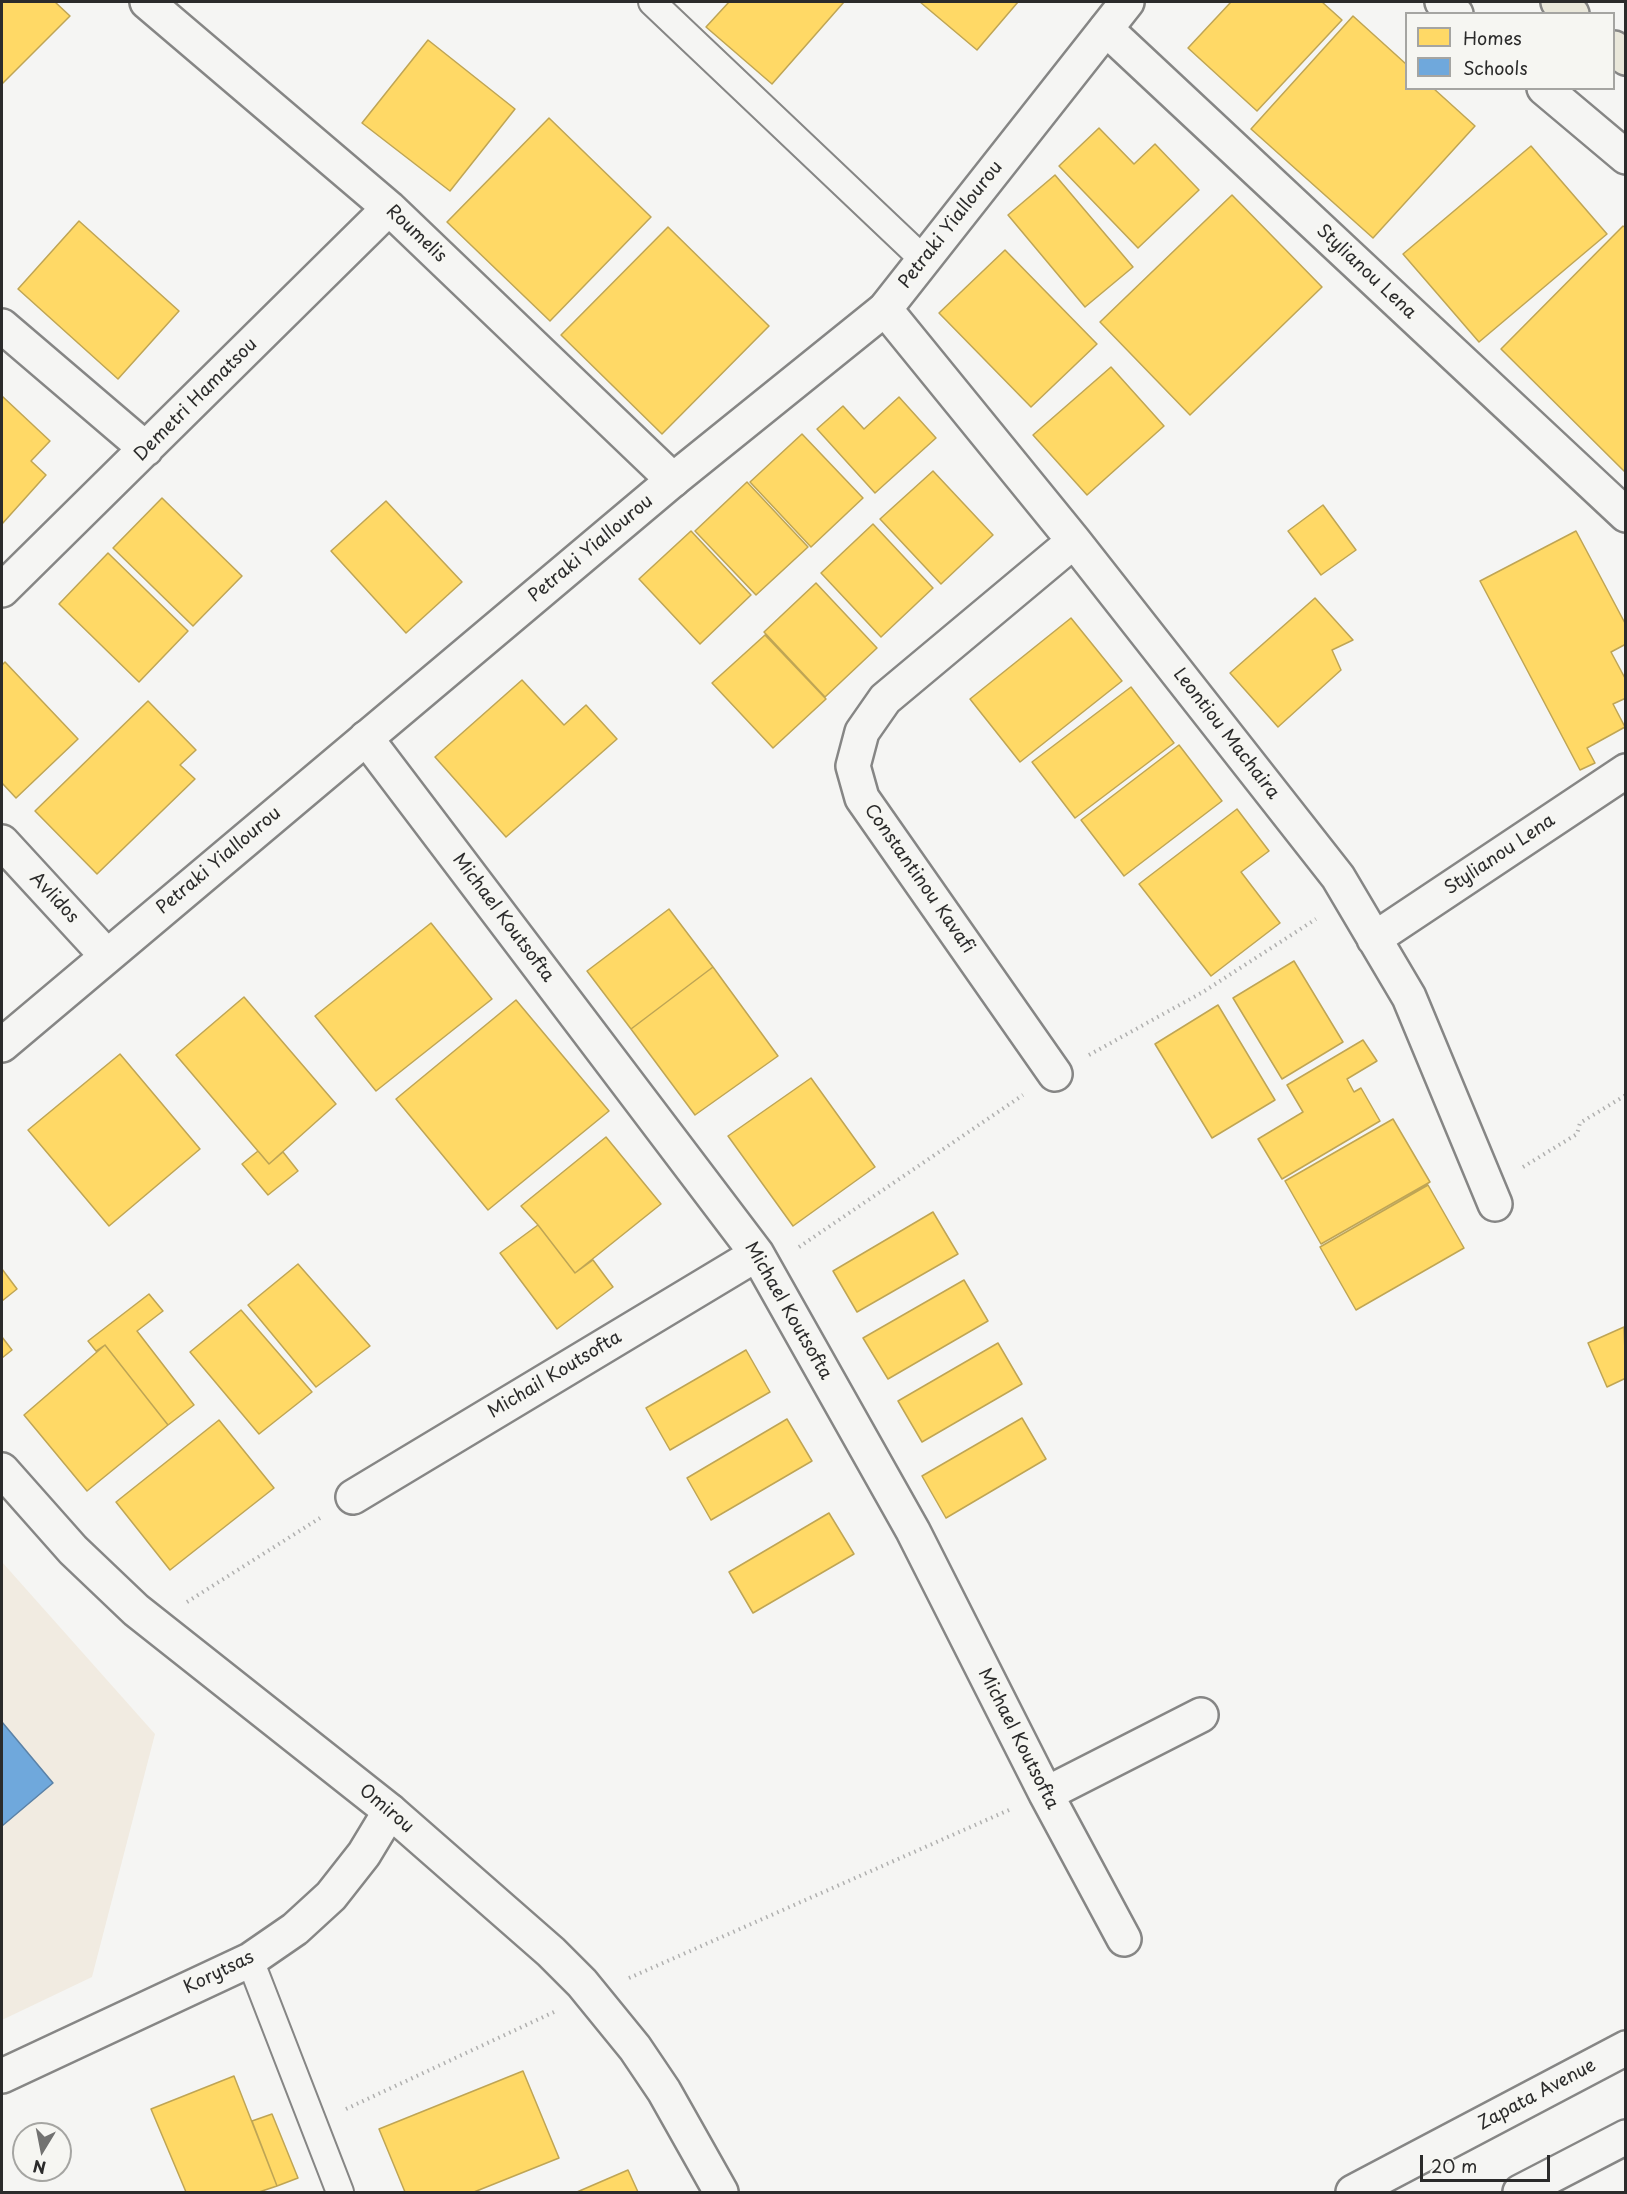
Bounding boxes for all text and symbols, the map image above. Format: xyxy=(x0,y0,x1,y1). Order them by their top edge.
legend xyxy=(1405,12,1615,90)
text: Homes xyxy=(1463,24,1521,51)
text: Schools xyxy=(1463,54,1528,81)
street label: Petraki Yiallourou xyxy=(895,157,1007,293)
street label: Roumelis xyxy=(381,201,451,267)
street label: Stylianou Lena xyxy=(1312,220,1420,324)
street label: Demetri Hamatsou xyxy=(130,334,262,466)
street label: Petraki Yiallourou xyxy=(524,491,658,607)
street label: Leontiou Machaira xyxy=(1168,664,1284,804)
street label: Constantinou Kavafi xyxy=(859,800,979,958)
street label: Petraki Yiallourou xyxy=(152,803,286,919)
street label: Stylianou Lena xyxy=(1441,810,1559,900)
street label: Michael Koutsofta xyxy=(448,849,558,987)
street label: Avlidos xyxy=(25,868,83,928)
street label: Michael Koutsofta xyxy=(740,1238,836,1384)
street label: Michail Koutsofta xyxy=(484,1327,626,1423)
street label: Michael Koutsofta xyxy=(973,1665,1063,1813)
street label: Omirou xyxy=(354,1780,418,1838)
street label: Korytsas xyxy=(180,1947,258,1999)
street label: Zapata Avenue xyxy=(1474,2055,1600,2135)
north arrow xyxy=(12,2122,72,2182)
scale bar xyxy=(1423,2143,1554,2181)
text: 20 m xyxy=(1431,2152,1477,2179)
text: N xyxy=(31,2155,48,2181)

